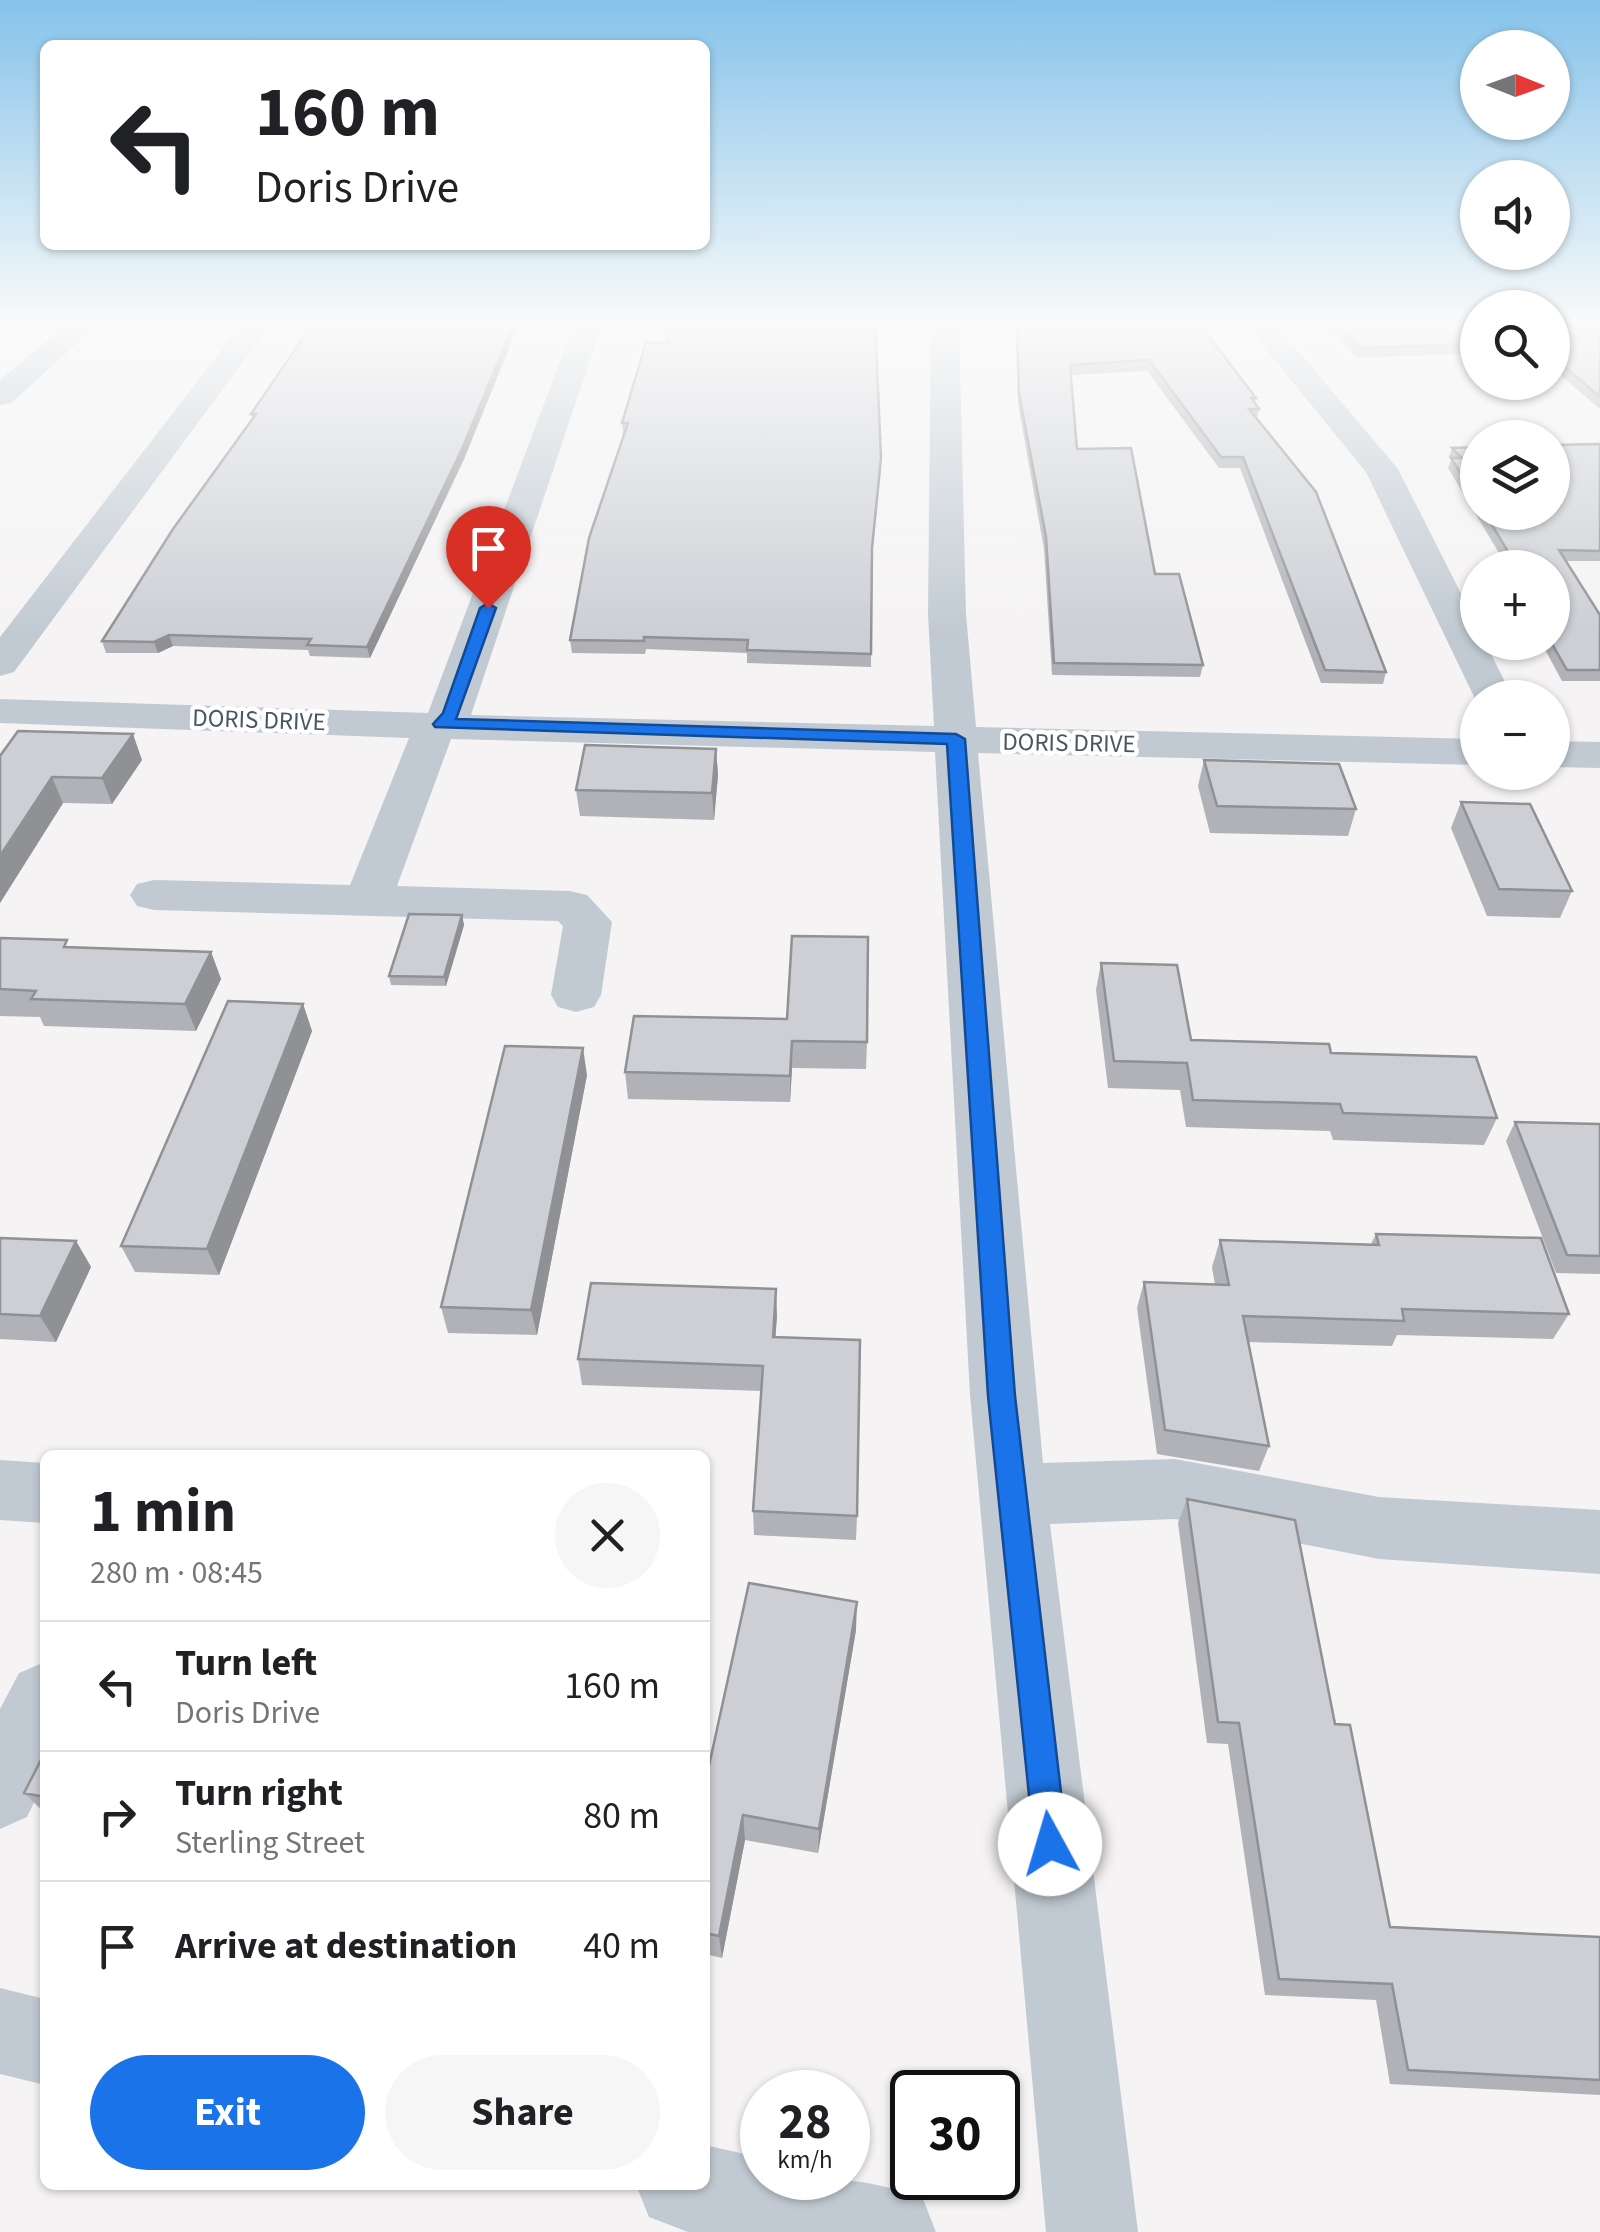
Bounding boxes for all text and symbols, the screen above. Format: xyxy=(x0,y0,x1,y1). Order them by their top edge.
north arrow xyxy=(1460,30,1570,140)
map controls xyxy=(1460,30,1570,790)
text: 160 m xyxy=(255,63,440,163)
icon: left xyxy=(90,80,220,210)
text: Doris Drive xyxy=(255,156,459,220)
button: sound xyxy=(1460,160,1570,270)
button: search xyxy=(1460,290,1570,400)
button: layers xyxy=(1460,420,1570,530)
pin xyxy=(446,506,531,609)
icon: arrive xyxy=(461,521,516,576)
button: + xyxy=(1460,550,1570,660)
button: − xyxy=(1460,680,1570,790)
street label: DORIS DRIVE xyxy=(192,700,326,740)
street label: DORIS DRIVE xyxy=(1002,724,1136,762)
text: 1 min xyxy=(90,1470,236,1555)
button: close xyxy=(555,1483,660,1588)
text: 280 m · 08:45 xyxy=(90,1550,263,1596)
text: Turn left xyxy=(175,1636,317,1690)
icon: left xyxy=(90,1659,145,1714)
text: 160 m xyxy=(564,1659,660,1713)
text: Doris Drive xyxy=(175,1690,320,1736)
text: Turn right xyxy=(175,1766,343,1820)
icon: right xyxy=(90,1789,145,1844)
text: 80 m xyxy=(583,1789,660,1843)
position arrow xyxy=(998,1792,1102,1896)
text: Sterling Street xyxy=(175,1820,365,1866)
icon: arrive xyxy=(90,1919,145,1974)
text: Arrive at destination xyxy=(175,1919,517,1973)
text: 40 m xyxy=(583,1919,660,1973)
button: Exit xyxy=(90,2055,365,2170)
button: Share xyxy=(385,2055,660,2170)
speed limit sign: 30 xyxy=(890,2070,1020,2200)
text: 28 xyxy=(779,2087,831,2158)
text: km/h xyxy=(777,2142,833,2178)

